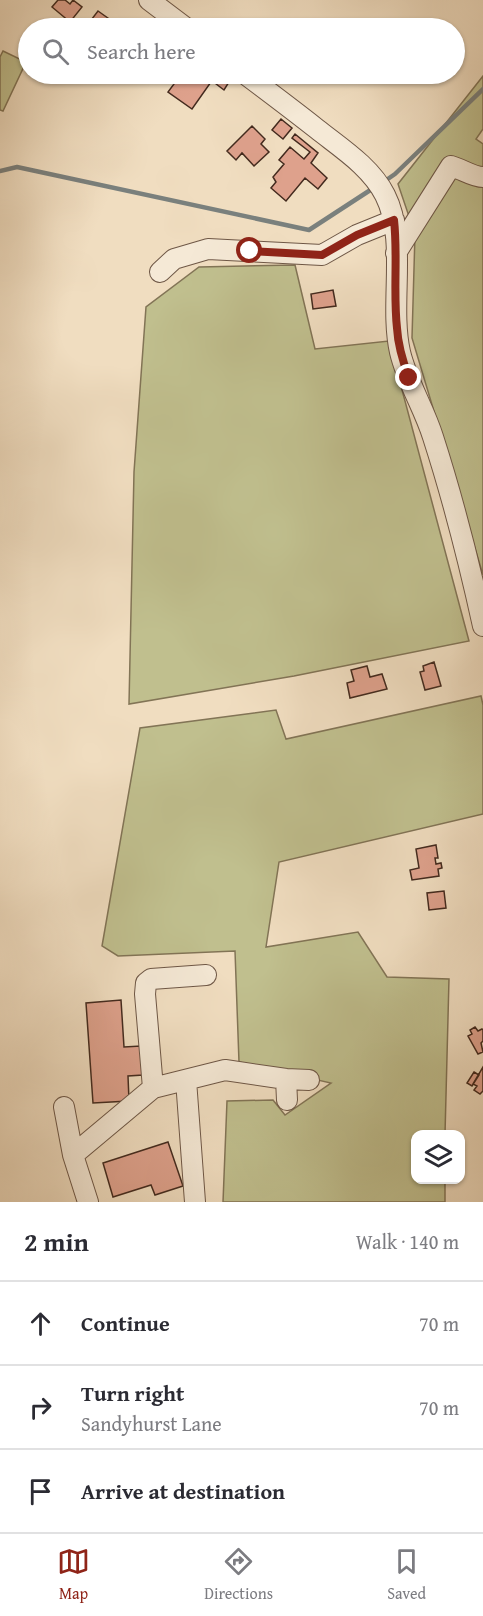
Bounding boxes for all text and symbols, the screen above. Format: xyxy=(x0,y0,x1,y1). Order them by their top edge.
search box xyxy=(18,18,465,84)
icon: search xyxy=(39,35,72,68)
text: Search here xyxy=(87,35,196,67)
route start xyxy=(236,237,262,263)
route end xyxy=(395,364,421,390)
map controls xyxy=(411,1130,465,1184)
button: layers xyxy=(411,1130,465,1184)
text: 2 min xyxy=(24,1222,89,1261)
text: Walk · 140 m xyxy=(356,1227,459,1256)
icon: ahead xyxy=(24,1307,57,1340)
text: Continue xyxy=(81,1307,170,1339)
text: 70 m xyxy=(419,1309,459,1338)
text: Turn right xyxy=(81,1377,184,1409)
icon: right xyxy=(24,1391,57,1424)
text: 70 m xyxy=(419,1393,459,1422)
text: Sandyhurst Lane xyxy=(81,1409,222,1438)
icon: arrive xyxy=(24,1475,57,1508)
text: Arrive at destination xyxy=(81,1475,285,1507)
tab: Map xyxy=(57,1545,90,1605)
tab: Directions xyxy=(204,1545,273,1605)
tab: Saved xyxy=(387,1545,426,1605)

